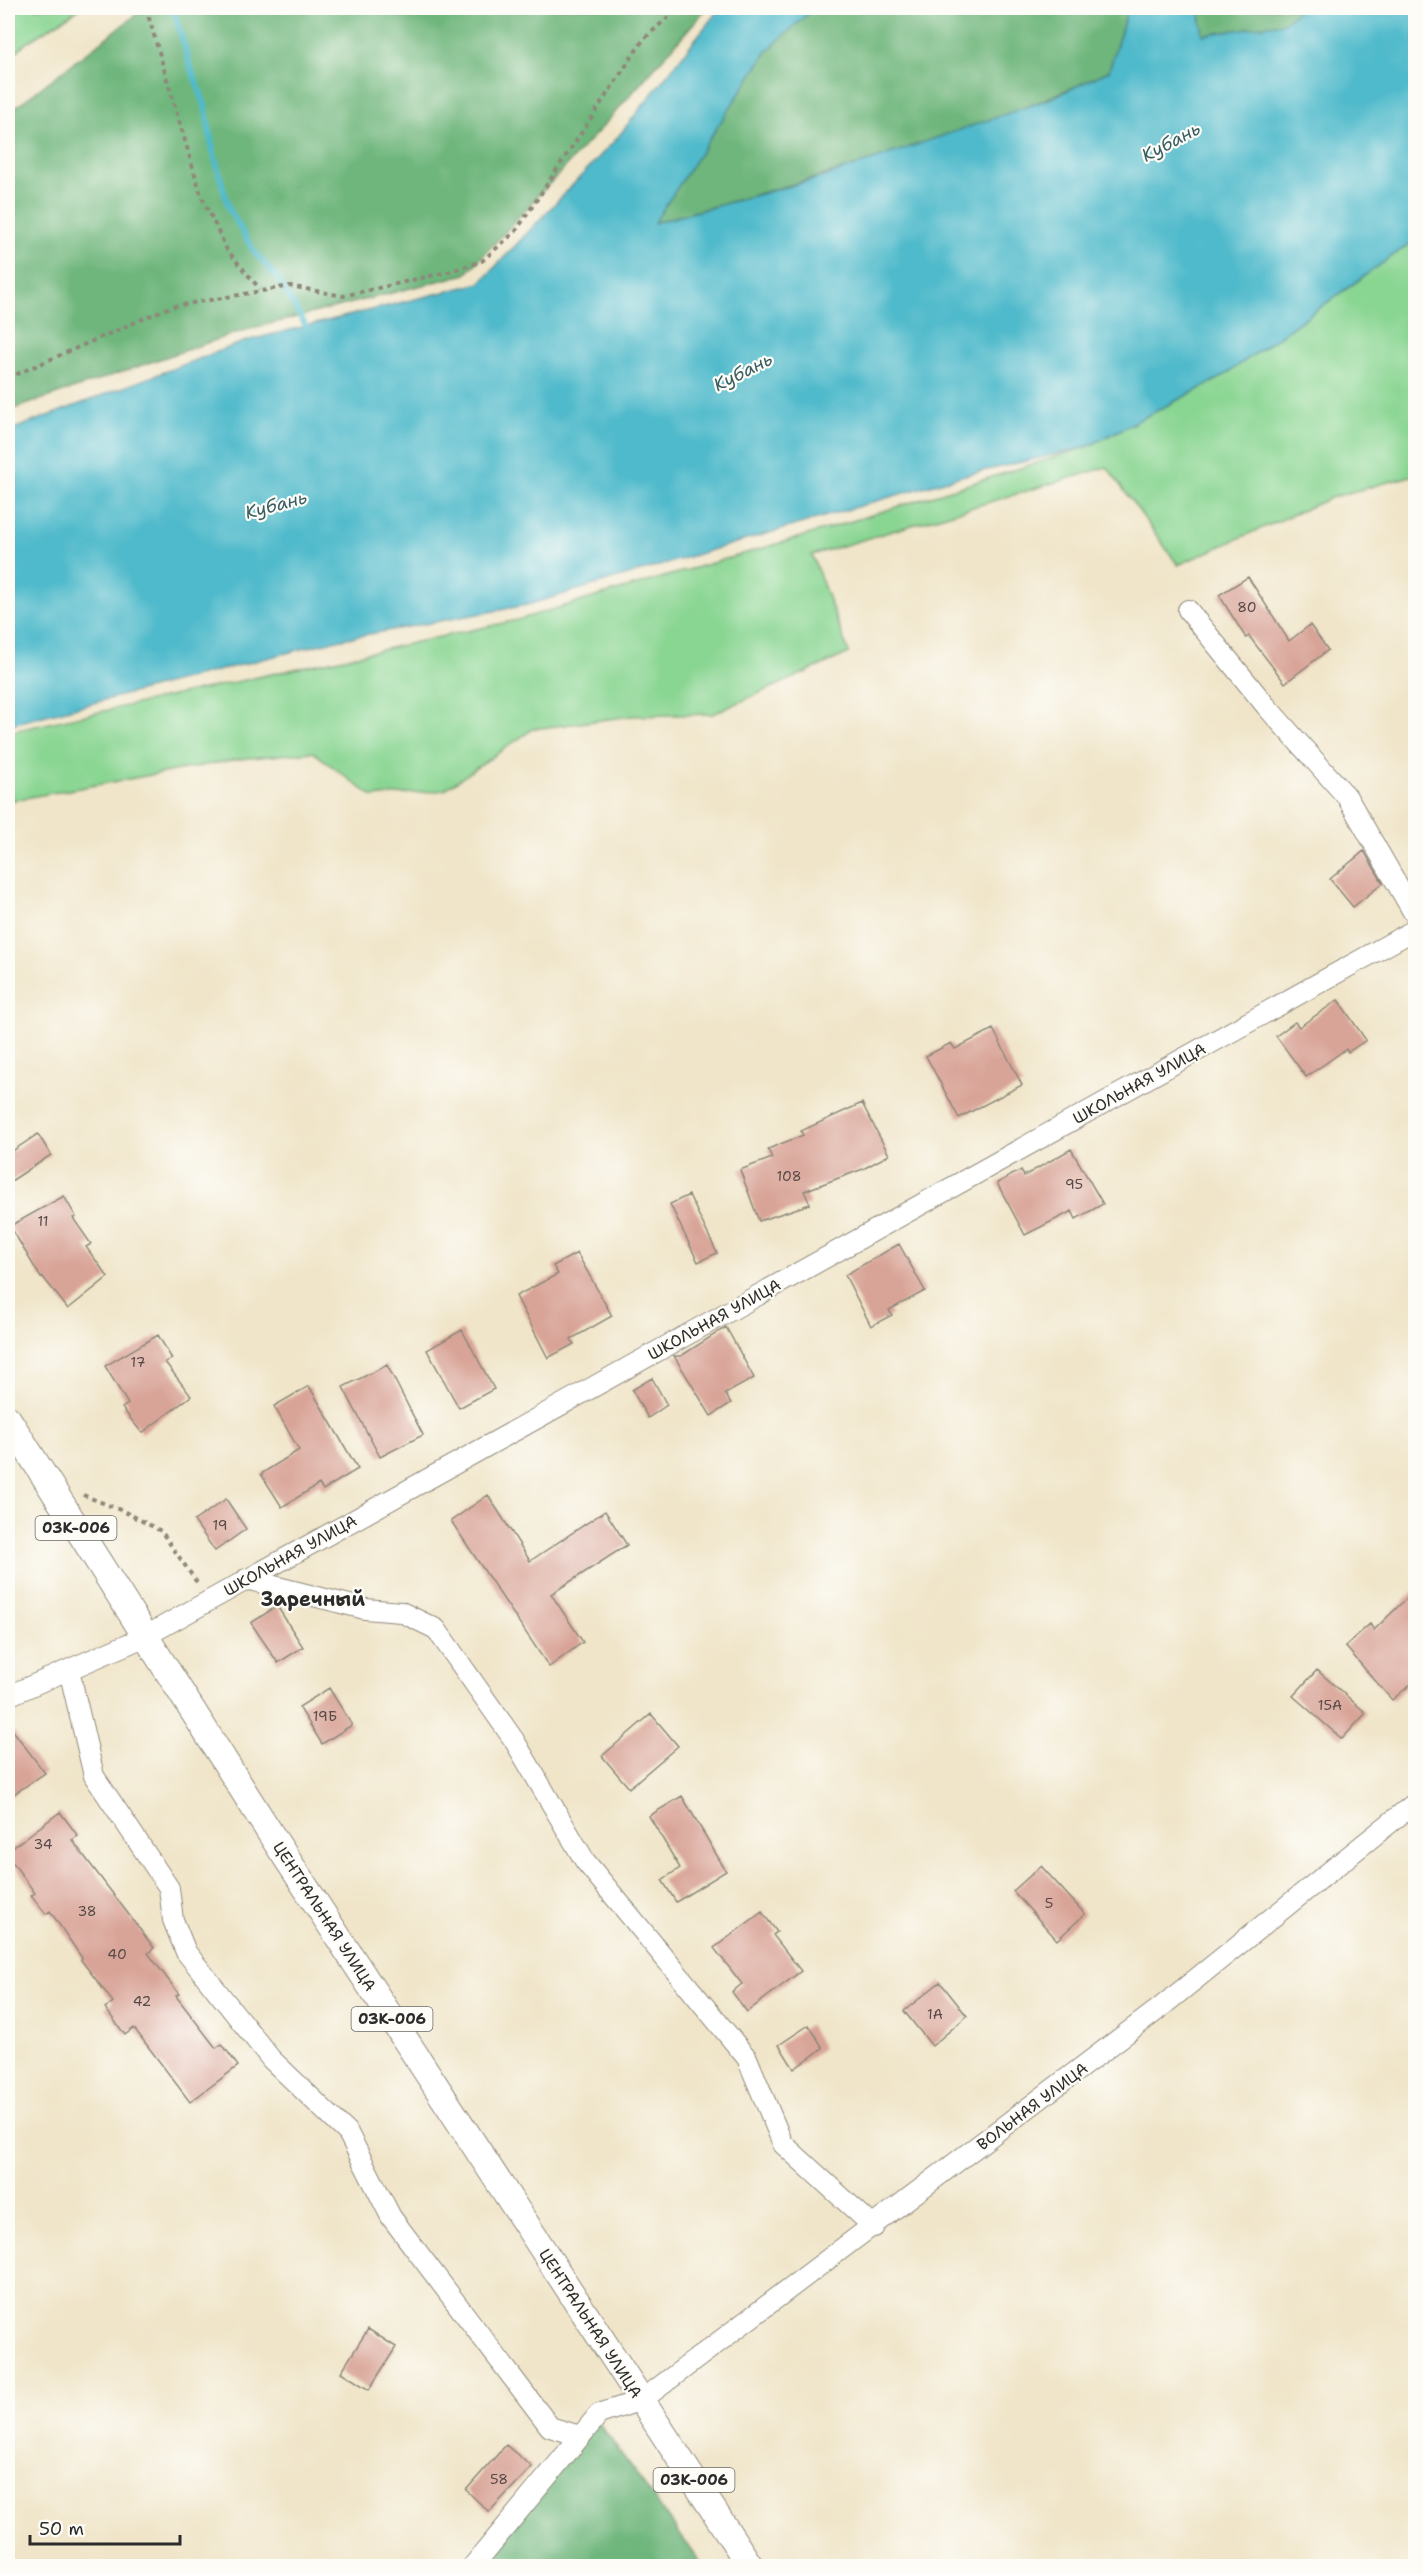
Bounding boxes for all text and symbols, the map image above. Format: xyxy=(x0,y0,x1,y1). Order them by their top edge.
water label: Кубань xyxy=(1137,117,1205,167)
water label: Кубань xyxy=(709,347,777,397)
water label: Кубань xyxy=(242,485,310,525)
house number: 80 xyxy=(1237,598,1257,616)
street label: ШКОЛЬНАЯ УЛИЦА xyxy=(1069,1038,1210,1129)
house number: 108 xyxy=(777,1167,801,1185)
house number: 95 xyxy=(1065,1175,1083,1193)
house number: 11 xyxy=(37,1212,49,1230)
street label: ШКОЛЬНАЯ УЛИЦА xyxy=(644,1274,785,1365)
house number: 17 xyxy=(131,1353,145,1371)
street label: ШКОЛЬНАЯ УЛИЦА xyxy=(220,1510,361,1601)
road number: 03К-006 xyxy=(36,1516,116,1540)
house number: 19 xyxy=(212,1516,228,1534)
district label: Заречный xyxy=(261,1586,365,1612)
house number: 15А xyxy=(1318,1696,1342,1714)
house number: 19Б xyxy=(313,1707,337,1725)
house number: 34 xyxy=(33,1835,53,1853)
street label: ЦЕНТРАЛЬНАЯ УЛИЦА xyxy=(268,1837,381,1995)
house number: 5 xyxy=(1045,1894,1053,1912)
house number: 38 xyxy=(77,1902,97,1920)
house number: 40 xyxy=(107,1945,127,1963)
house number: 42 xyxy=(133,1992,151,2010)
house number: 1А xyxy=(927,2005,943,2023)
road number: 03К-006 xyxy=(352,2007,432,2031)
street label: ВОЛЬНАЯ УЛИЦА xyxy=(973,2058,1092,2155)
street label: ЦЕНТРАЛЬНАЯ УЛИЦА xyxy=(534,2244,647,2402)
road number: 03К-006 xyxy=(654,2468,734,2492)
house number: 58 xyxy=(490,2470,508,2488)
scale bar xyxy=(30,2508,180,2546)
text: 50 m xyxy=(39,2517,84,2541)

